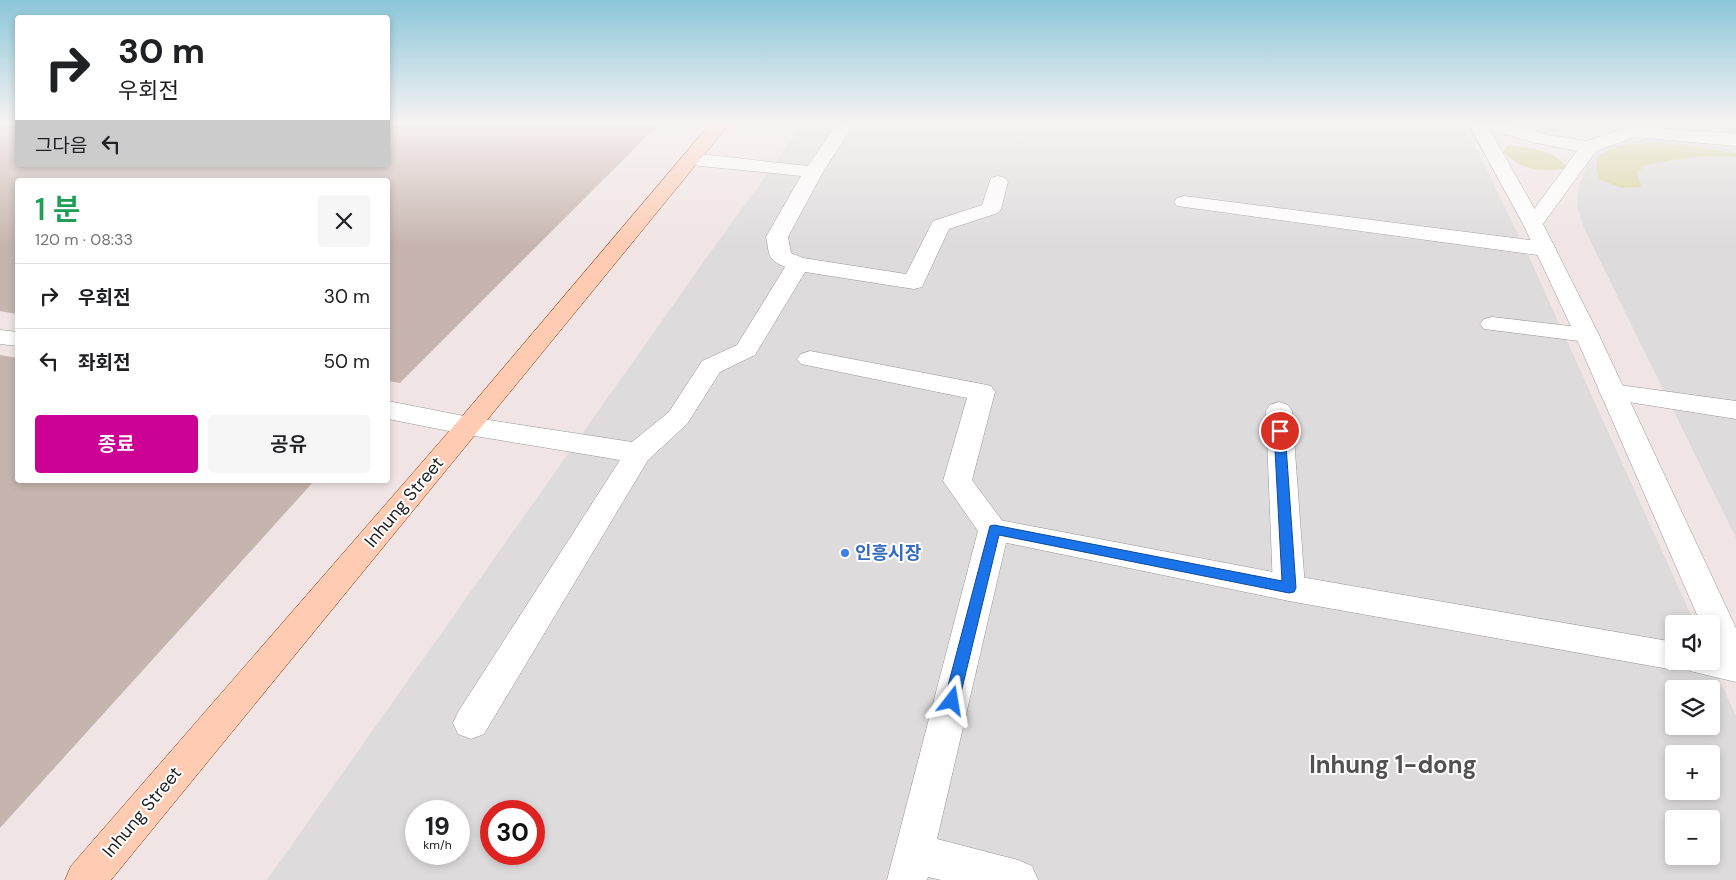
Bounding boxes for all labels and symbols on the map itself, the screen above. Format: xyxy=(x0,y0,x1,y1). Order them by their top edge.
pin xyxy=(1259,410,1301,452)
street label: Inhung Street xyxy=(359,452,449,552)
place label: 인흥시장 xyxy=(855,541,922,565)
marker: 인흥시장 xyxy=(839,547,851,559)
position arrow xyxy=(925,674,977,726)
district label: Inhung 1-dong xyxy=(1309,749,1477,780)
street label: Inhung Street xyxy=(97,762,187,862)
speed limit sign: 30 xyxy=(480,800,545,865)

